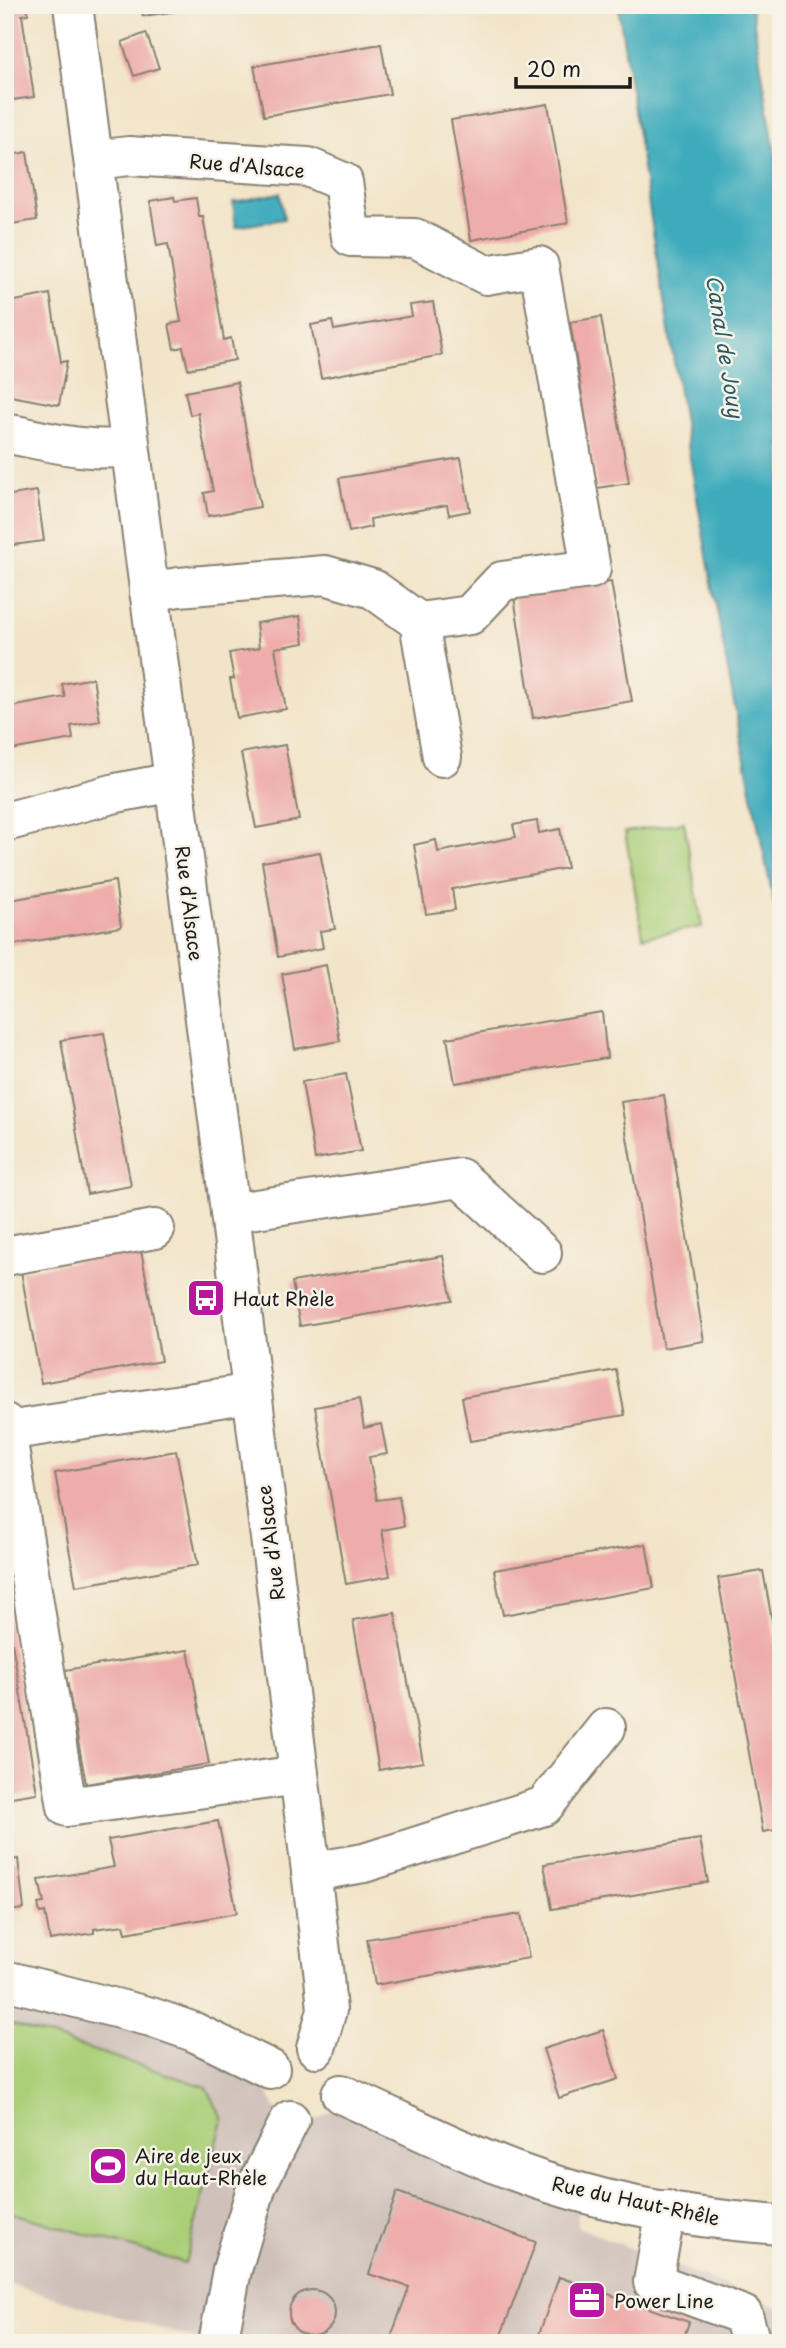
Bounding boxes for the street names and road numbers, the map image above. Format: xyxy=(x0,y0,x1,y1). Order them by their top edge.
street label: Rue d'Alsace xyxy=(188,146,306,184)
street label: Rue d'Alsace xyxy=(169,844,211,962)
street label: Rue d'Alsace xyxy=(249,1484,291,1602)
street label: Rue du Haut-Rhêle xyxy=(549,2169,723,2231)

